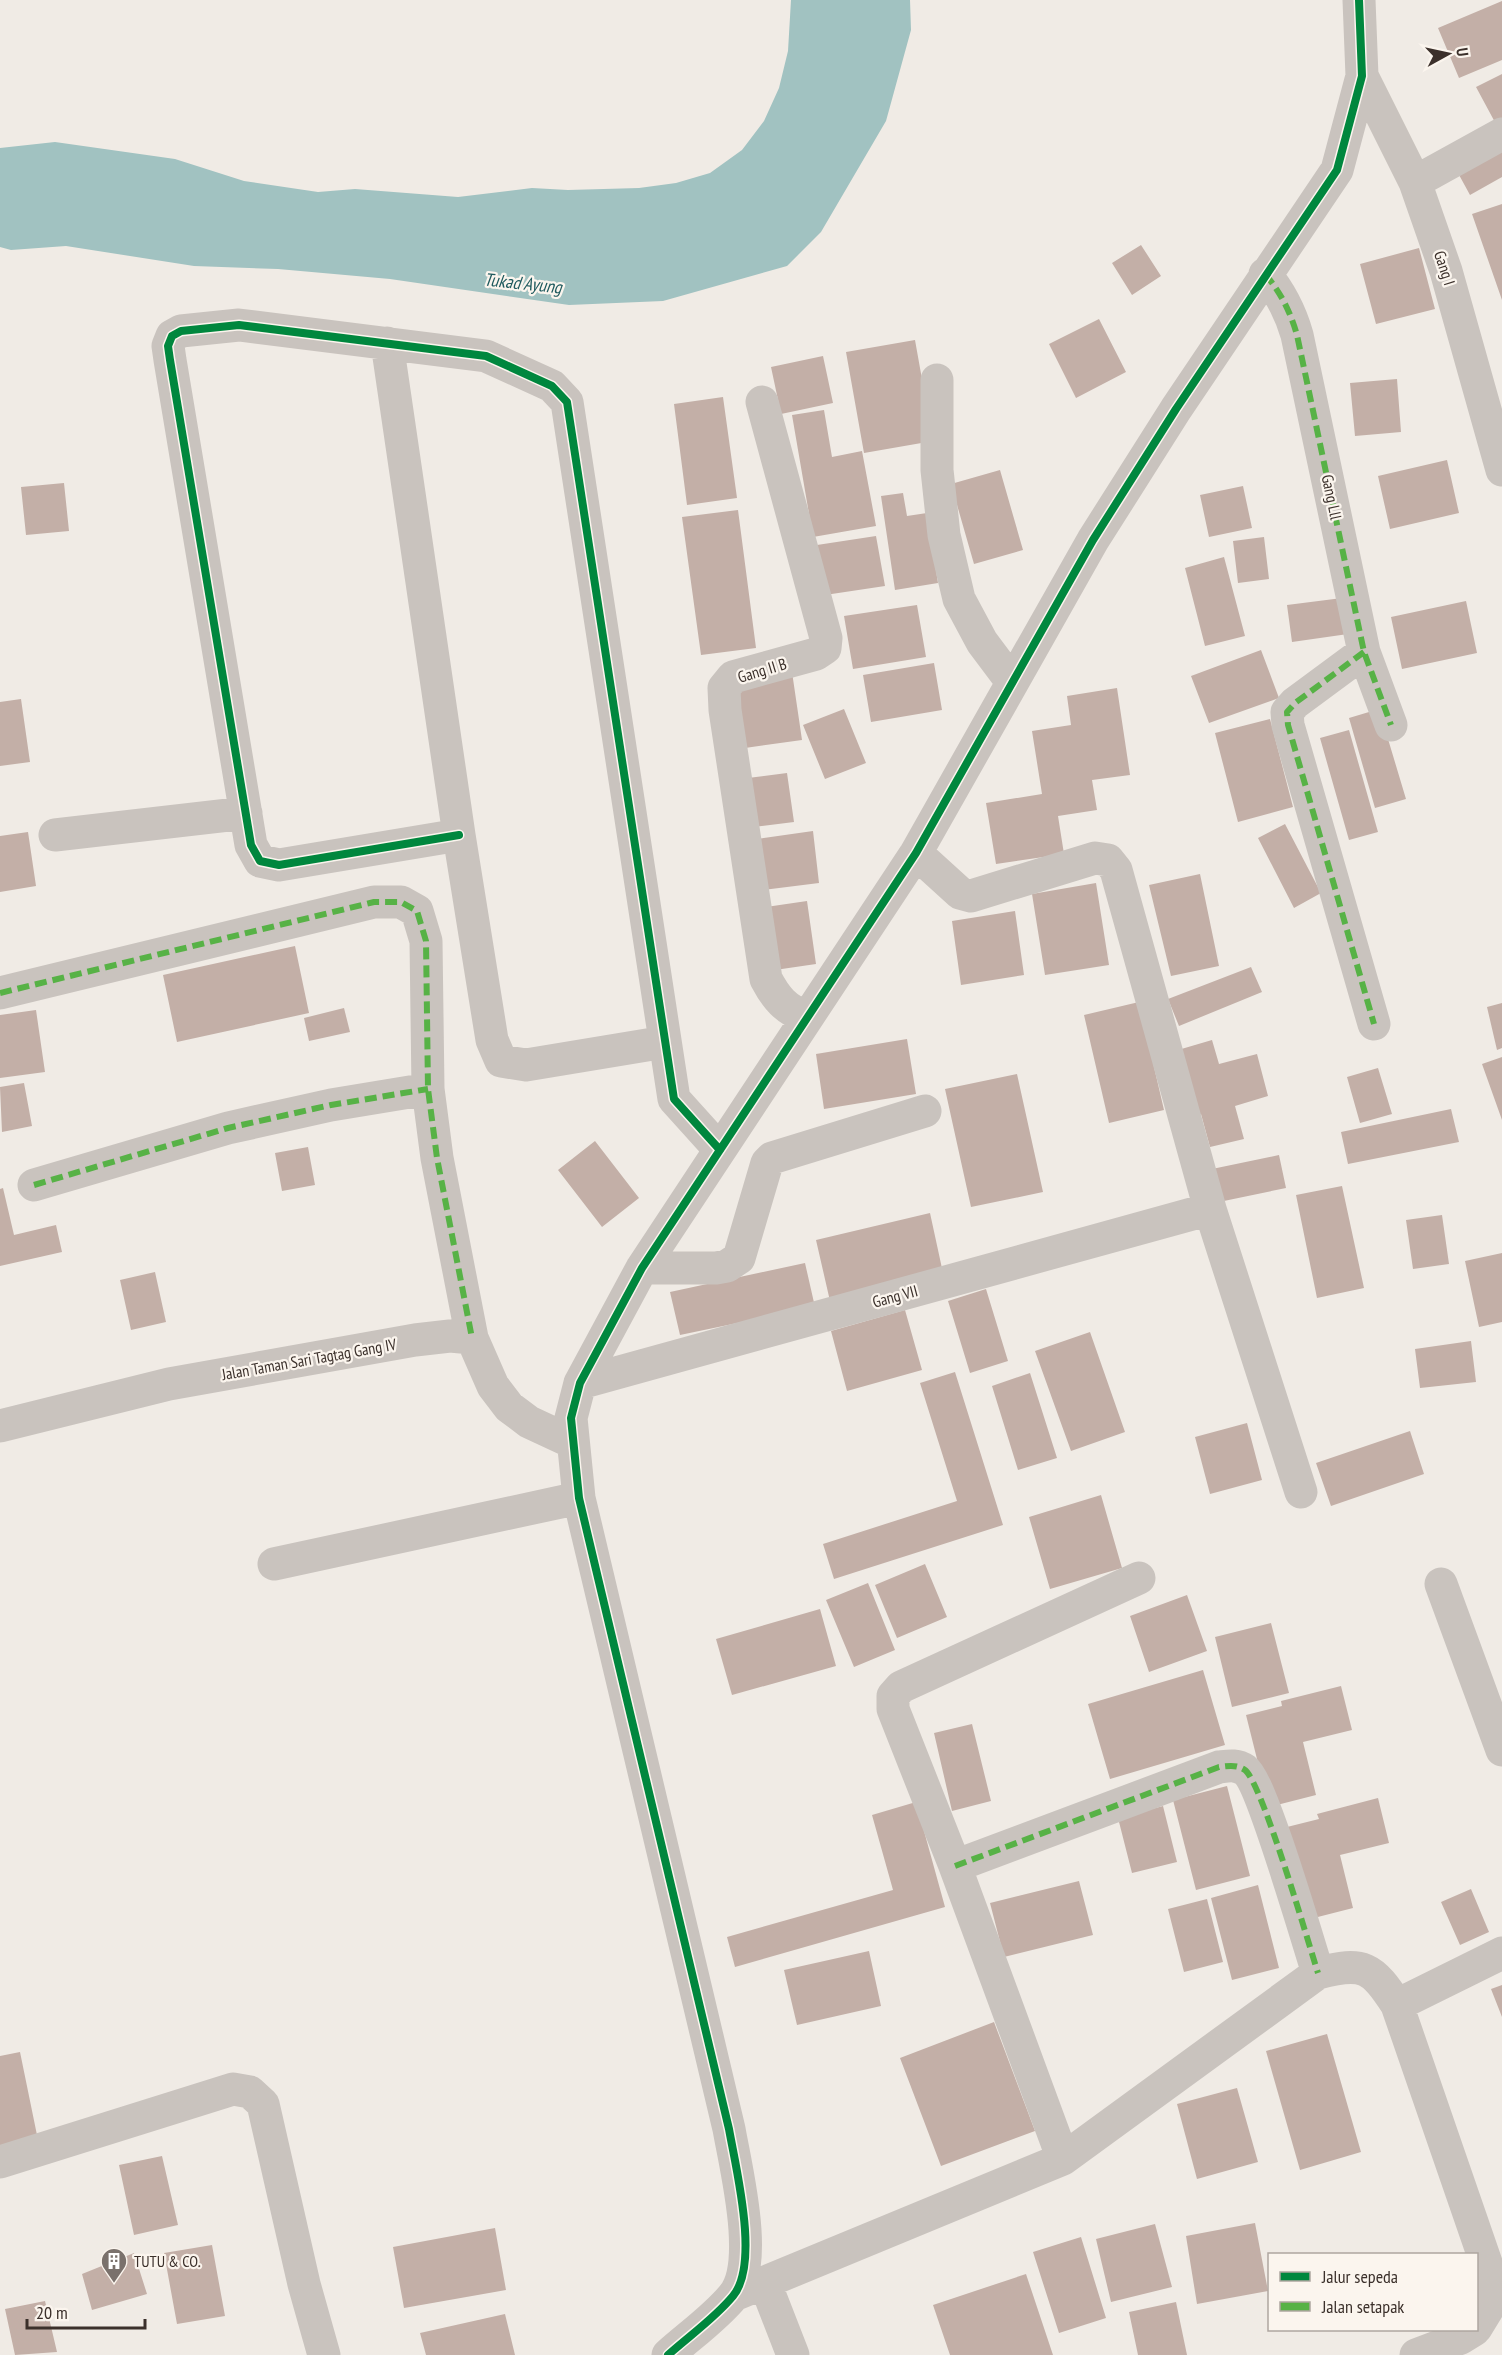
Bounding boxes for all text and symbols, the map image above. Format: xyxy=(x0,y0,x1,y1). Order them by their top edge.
north arrow xyxy=(1418,24,1478,84)
text: U xyxy=(1452,46,1473,57)
street label: Gang I xyxy=(1430,248,1460,288)
water label: Tukad Ayung xyxy=(483,267,564,299)
street label: Gang Lll xyxy=(1317,473,1347,522)
street label: Gang II B xyxy=(735,653,789,687)
street label: Gang VII xyxy=(870,1280,920,1312)
street label: Jalan Taman Sari Tagtag Gang IV xyxy=(219,1334,398,1384)
building icon: TUTU & CO. xyxy=(99,2246,129,2284)
place label: TUTU & CO. xyxy=(134,2251,201,2271)
legend xyxy=(1268,2253,1478,2331)
text: Jalur sepeda xyxy=(1321,2265,1398,2288)
scale bar xyxy=(27,2292,146,2330)
text: Jalan setapak xyxy=(1321,2295,1404,2318)
text: 20 m xyxy=(36,2301,68,2324)

